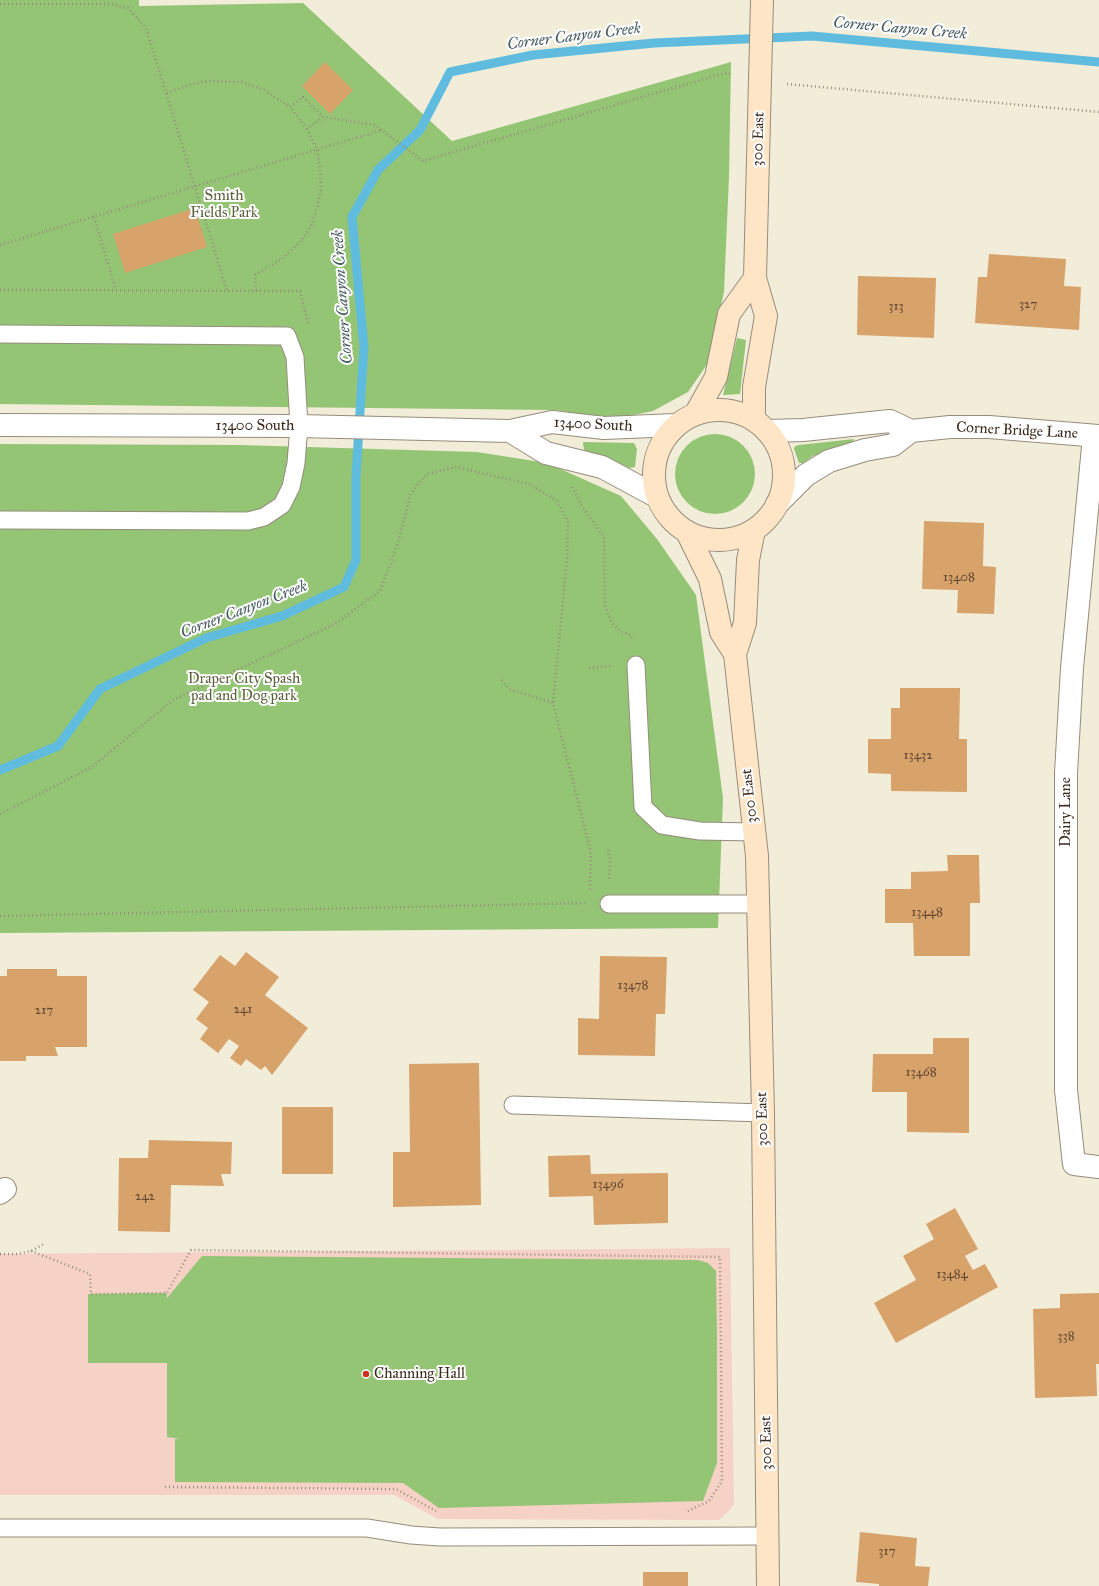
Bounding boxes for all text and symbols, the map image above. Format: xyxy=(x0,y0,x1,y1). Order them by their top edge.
water label: Corner Canyon Creek xyxy=(832,14,968,44)
water label: Corner Canyon Creek xyxy=(506,19,642,55)
street label: 300 East xyxy=(749,111,769,167)
park label: Smith Fields Park xyxy=(190,187,258,222)
water label: Corner Canyon Creek xyxy=(329,229,357,365)
house number: 327 xyxy=(1019,297,1037,313)
house number: 313 xyxy=(888,299,904,315)
street label: 13400 South xyxy=(553,414,633,436)
street label: 13400 South xyxy=(216,417,294,435)
street label: Corner Bridge Lane xyxy=(956,419,1078,443)
house number: 13408 xyxy=(943,570,975,586)
water label: Corner Canyon Creek xyxy=(178,577,310,643)
park label: Draper City Spash pad and Dog park xyxy=(188,670,300,705)
house number: 13432 xyxy=(903,748,933,764)
street label: 300 East xyxy=(738,768,762,824)
street label: Dairy Lane xyxy=(1057,777,1075,847)
house number: 13448 xyxy=(911,905,943,921)
house number: 13478 xyxy=(618,978,648,994)
house number: 241 xyxy=(234,1002,252,1018)
house number: 217 xyxy=(35,1003,53,1019)
house number: 13468 xyxy=(905,1065,937,1081)
street label: 300 East xyxy=(754,1092,772,1146)
house number: 13496 xyxy=(592,1177,624,1193)
house number: 242 xyxy=(135,1189,155,1205)
house number: 13484 xyxy=(936,1267,968,1283)
house number: 338 xyxy=(1057,1329,1075,1345)
place label: Channing Hall xyxy=(374,1365,465,1383)
marker: Channing Hall xyxy=(361,1369,371,1379)
street label: 300 East xyxy=(758,1416,776,1470)
house number: 317 xyxy=(878,1544,896,1560)

